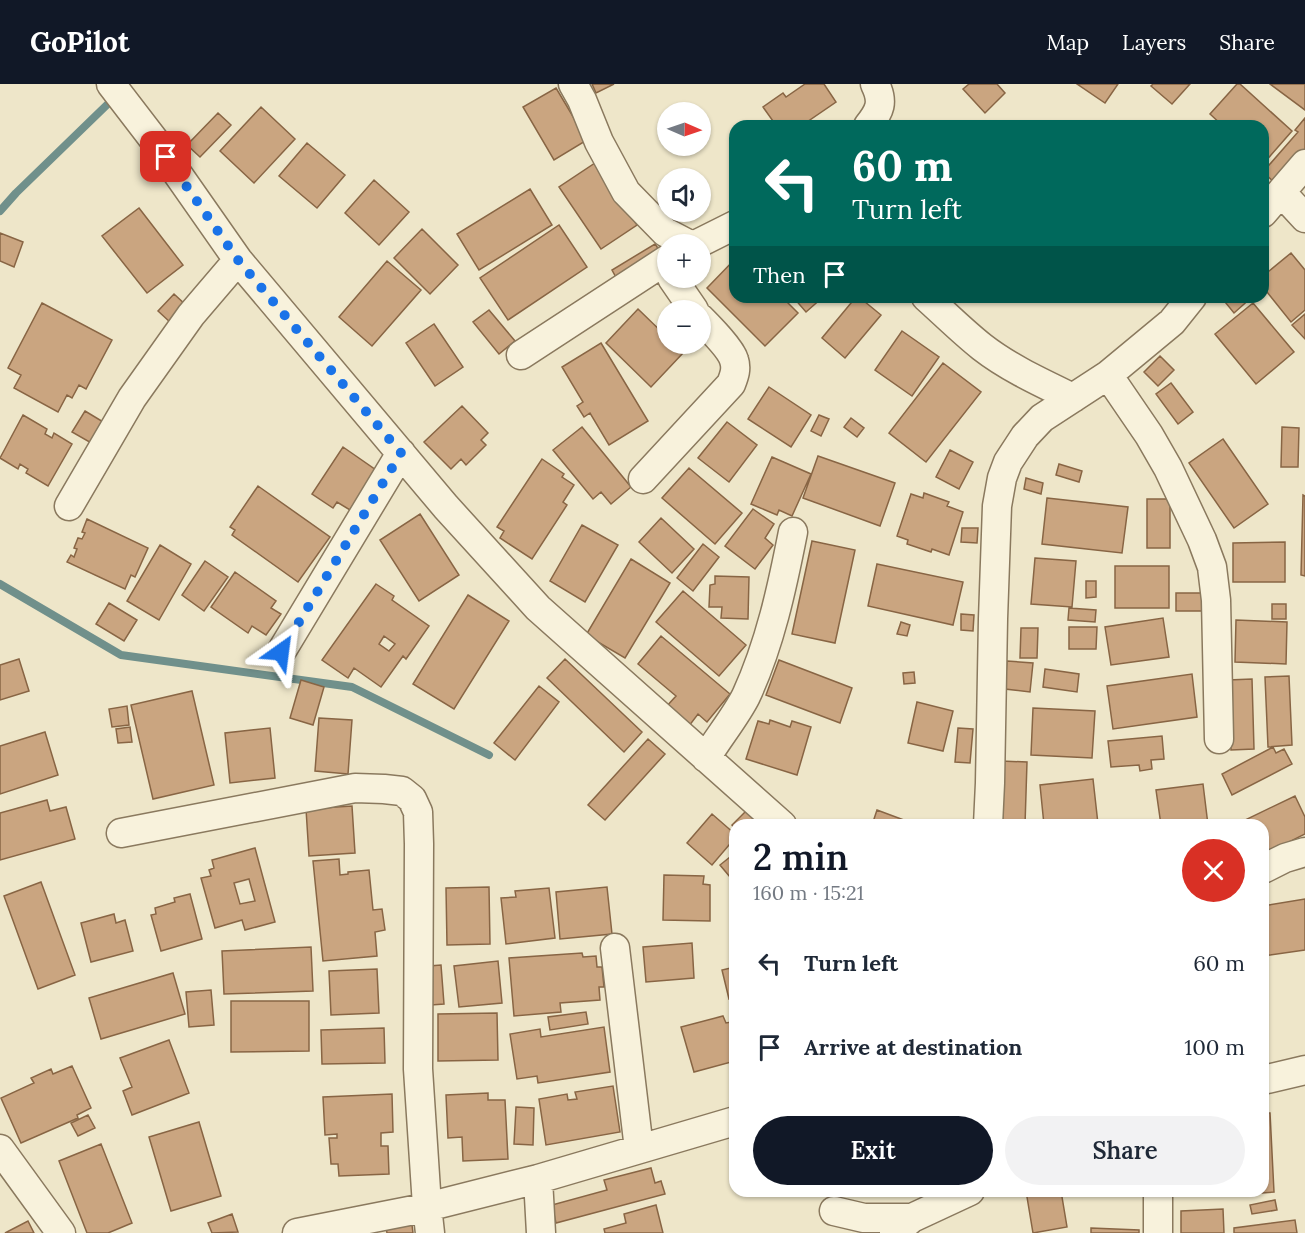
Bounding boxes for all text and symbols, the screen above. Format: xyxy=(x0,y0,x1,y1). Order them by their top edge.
text: GoPilot xyxy=(30,24,129,60)
text: Map xyxy=(1046,29,1089,56)
text: Layers xyxy=(1122,29,1186,56)
text: Share xyxy=(1219,29,1275,56)
north arrow xyxy=(657,102,711,156)
map controls xyxy=(657,102,711,354)
pin xyxy=(140,131,191,182)
text: 60 m xyxy=(852,139,953,193)
icon: arrive xyxy=(149,140,182,173)
icon: left xyxy=(753,144,831,222)
button: sound xyxy=(657,168,711,222)
text: Turn left xyxy=(852,192,962,226)
button: + xyxy=(657,234,711,288)
icon: arrive xyxy=(818,258,851,291)
text: Then xyxy=(753,261,806,289)
button: − xyxy=(657,300,711,354)
position arrow xyxy=(249,620,313,684)
text: 2 min xyxy=(753,834,848,880)
button: close xyxy=(1182,839,1245,902)
text: 160 m · 15:21 xyxy=(753,880,864,905)
icon: left xyxy=(753,947,786,980)
text: Turn left xyxy=(804,949,898,977)
text: 60 m xyxy=(1193,949,1245,977)
icon: arrive xyxy=(753,1031,786,1064)
text: Arrive at destination xyxy=(804,1033,1022,1061)
text: 100 m xyxy=(1184,1033,1245,1061)
button: Exit xyxy=(753,1116,993,1185)
button: Share xyxy=(1005,1116,1245,1185)

